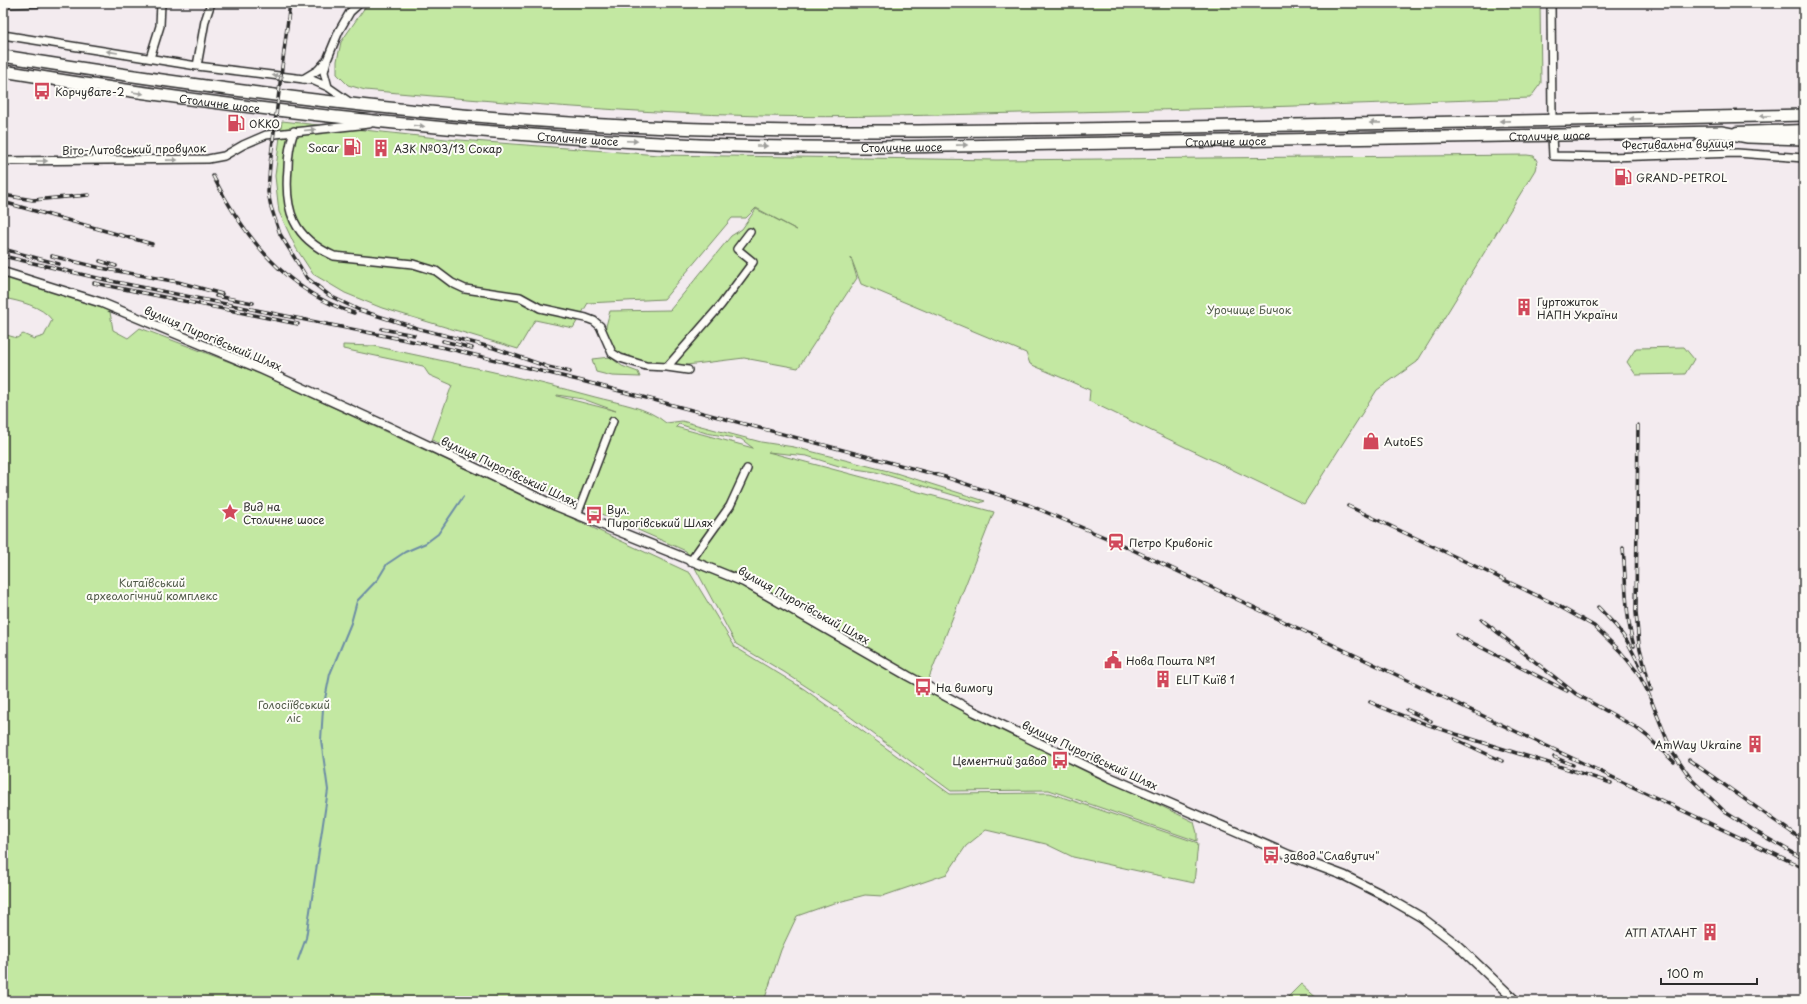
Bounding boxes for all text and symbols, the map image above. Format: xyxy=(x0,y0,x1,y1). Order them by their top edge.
one-way arrow xyxy=(105,48,118,54)
one-way arrow xyxy=(272,73,284,79)
bus stop icon: Корчувате-2 xyxy=(32,81,52,101)
place label: Корчувате-2 xyxy=(55,83,125,100)
street label: Столичне шосе xyxy=(178,89,261,117)
one-way arrow xyxy=(132,90,144,96)
fuel station icon: ОККО xyxy=(226,113,246,133)
one-way arrow xyxy=(1758,113,1771,119)
place label: ОККО xyxy=(249,115,280,132)
one-way arrow xyxy=(1628,116,1641,122)
one-way arrow xyxy=(1498,118,1511,124)
one-way arrow xyxy=(1368,120,1381,126)
one-way arrow xyxy=(413,123,425,129)
street label: Столичне шосе xyxy=(1509,126,1590,144)
one-way arrow xyxy=(304,127,316,134)
street label: Столичне шосе xyxy=(537,127,619,149)
street label: Столичне шосе xyxy=(1185,132,1267,150)
street label: Фестивальна вулиця xyxy=(1622,135,1734,153)
fuel station icon: Socar xyxy=(342,137,362,157)
one-way arrow xyxy=(626,137,638,144)
building icon: АЗК №03/13 Сокар xyxy=(371,138,391,158)
street label: Столичне шосе xyxy=(861,138,943,156)
street label: Віто-Литовський провулок xyxy=(62,139,207,159)
place label: Socar xyxy=(308,139,339,156)
place label: АЗК №03/13 Сокар xyxy=(394,140,503,157)
one-way arrow xyxy=(956,142,969,148)
one-way arrow xyxy=(756,143,769,149)
one-way arrow xyxy=(166,157,179,163)
one-way arrow xyxy=(36,158,49,164)
fuel station icon: GRAND-PETROL xyxy=(1613,167,1633,187)
place label: GRAND-PETROL xyxy=(1636,169,1728,186)
place label: Гуртожиток НАПН України xyxy=(1537,293,1618,323)
building icon: Гуртожиток НАПН України xyxy=(1514,297,1534,317)
street label: вулиця Пирогівський Шлях xyxy=(142,301,285,375)
park label: Урочище Бичок xyxy=(1207,301,1292,318)
shop icon: AutoES xyxy=(1361,431,1381,451)
street label: вулиця Пирогівський Шлях xyxy=(438,432,580,510)
place label: AutoES xyxy=(1384,433,1424,450)
place label: Вид на Столичне шосе xyxy=(243,498,325,528)
place label: Вул. Пирогівський Шлях xyxy=(607,501,713,531)
place icon: Вид на Столичне шосе xyxy=(220,502,240,522)
bus stop icon: Вул. Пирогівський Шлях xyxy=(584,505,604,525)
station icon: Петро Кривоніс xyxy=(1106,532,1126,552)
place label: Петро Кривоніс xyxy=(1129,534,1213,551)
street label: вулиця Пирогівський Шлях xyxy=(735,562,873,648)
park label: Китаївський археологічний комплекс xyxy=(86,574,218,604)
public building icon: Нова Пошта №1 xyxy=(1103,650,1123,670)
place label: Нова Пошта №1 xyxy=(1126,652,1215,669)
building icon: ELIT Київ 1 xyxy=(1153,669,1173,689)
place label: ELIT Київ 1 xyxy=(1176,671,1235,688)
bus stop icon: На вимогу xyxy=(913,677,933,697)
place label: На вимогу xyxy=(936,679,993,696)
park label: Голосіївський ліс xyxy=(258,696,330,726)
street label: вулиця Пирогівський Шлях xyxy=(1019,716,1161,794)
building icon: AmWay Ukraine xyxy=(1745,734,1765,754)
place label: AmWay Ukraine xyxy=(1655,736,1742,753)
bus stop icon: Цементний завод xyxy=(1050,750,1070,770)
place label: Цементний завод xyxy=(952,752,1047,769)
bus stop icon: завод "Славутич" xyxy=(1261,845,1281,865)
place label: завод "Славутич" xyxy=(1283,847,1380,864)
building icon: АТП АТЛАНТ xyxy=(1700,922,1720,942)
place label: АТП АТЛАНТ xyxy=(1625,924,1698,941)
scale bar xyxy=(1661,960,1757,986)
text: 100 m xyxy=(1667,964,1704,982)

